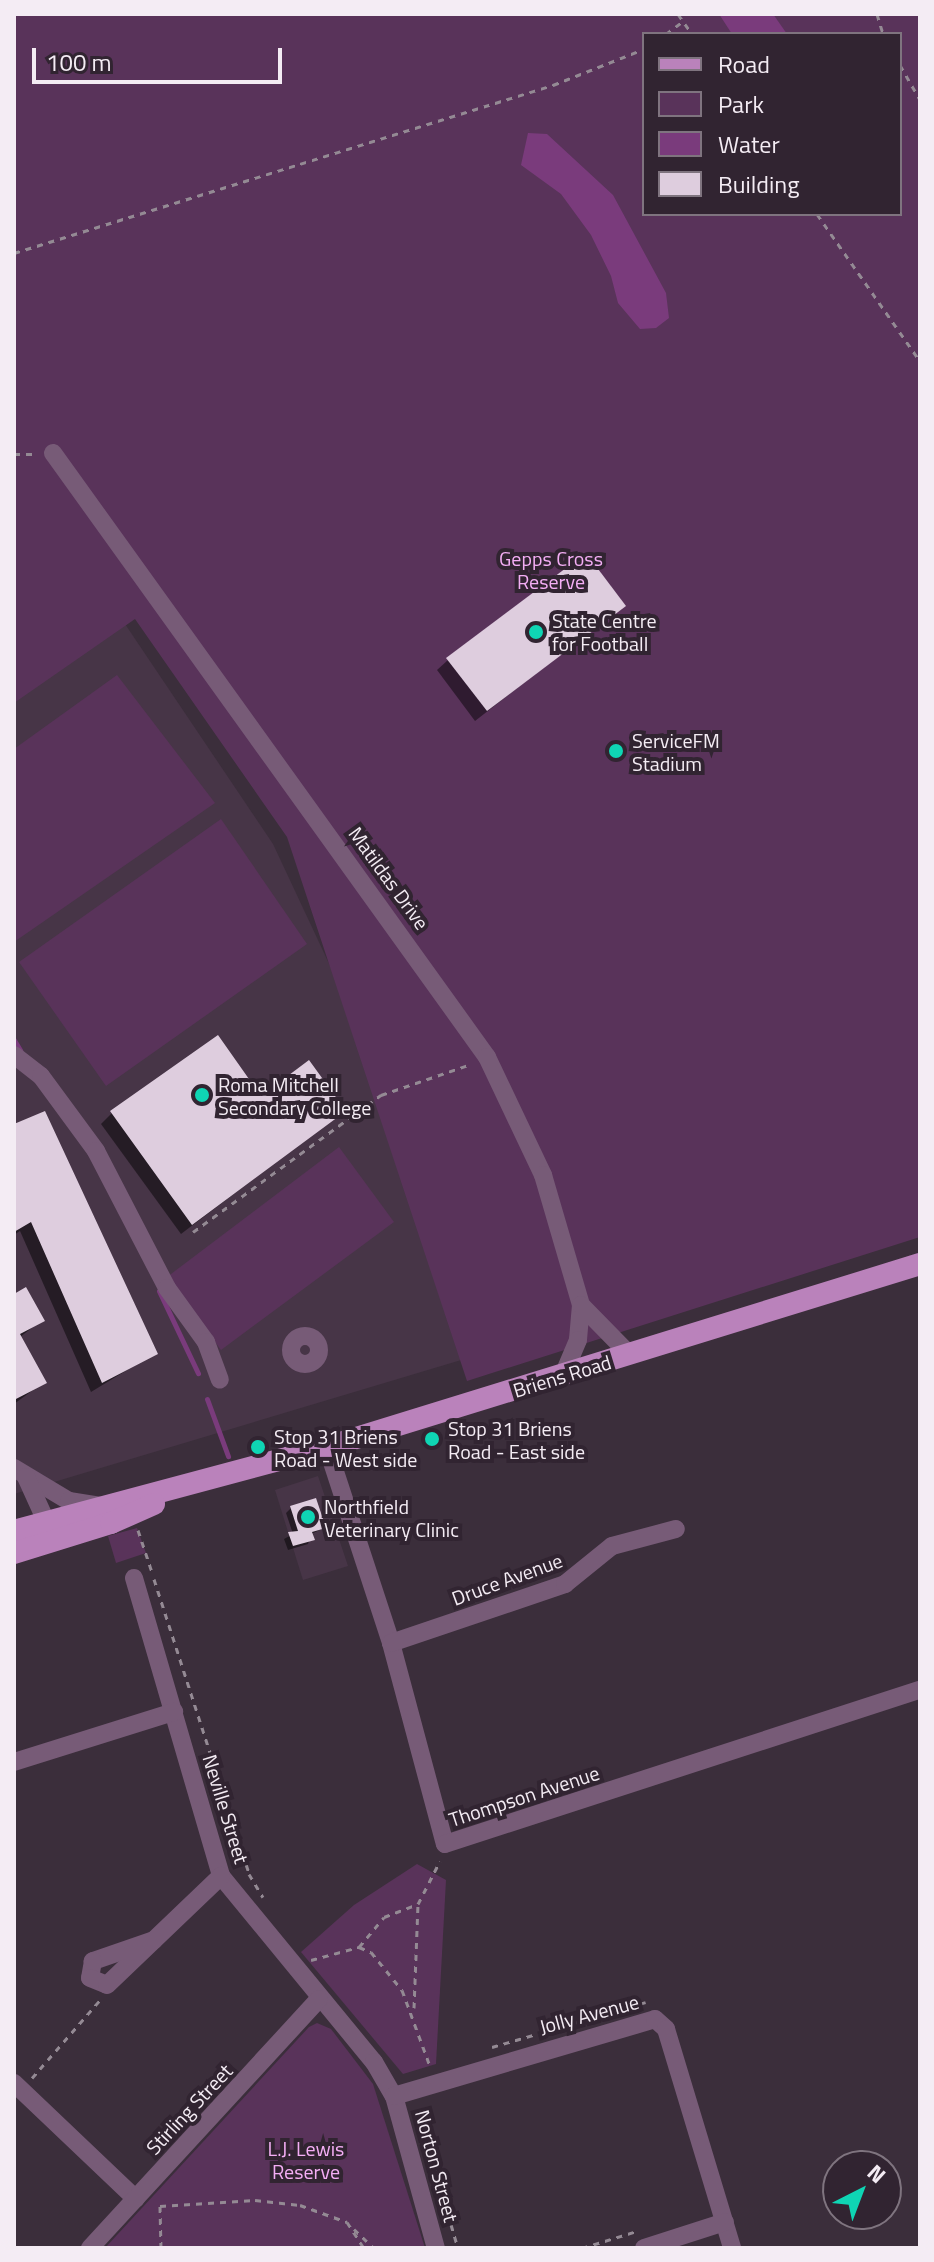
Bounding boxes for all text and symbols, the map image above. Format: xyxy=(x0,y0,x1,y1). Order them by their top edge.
scale bar xyxy=(36,32,286,82)
legend xyxy=(642,32,902,216)
text: 100 m xyxy=(46,44,112,80)
text: Road xyxy=(718,46,770,82)
text: Park xyxy=(718,86,764,122)
text: Water xyxy=(718,126,780,162)
text: Building xyxy=(718,166,800,202)
park label: Gepps Cross Reserve xyxy=(499,547,603,594)
place label: State Centre for Football xyxy=(552,608,657,655)
marker: State Centre for Football xyxy=(527,623,545,641)
place label: ServiceFM Stadium xyxy=(632,728,720,775)
marker: ServiceFM Stadium xyxy=(607,742,625,760)
street label: Matildas Drive xyxy=(344,822,434,934)
place label: Roma Mitchell Secondary College xyxy=(218,1072,371,1119)
marker: Roma Mitchell Secondary College xyxy=(193,1086,211,1104)
street label: Briens Road xyxy=(510,1350,614,1402)
place label: Stop 31 Briens Road - East side xyxy=(448,1416,585,1463)
place label: Stop 31 Briens Road - West side xyxy=(274,1424,417,1471)
marker: Stop 31 Briens Road - East side xyxy=(423,1430,441,1448)
marker: Stop 31 Briens Road - West side xyxy=(249,1438,267,1456)
place label: Northfield Veterinary Clinic xyxy=(324,1494,459,1541)
marker: Northfield Veterinary Clinic xyxy=(299,1508,317,1526)
street label: Druce Avenue xyxy=(448,1548,566,1610)
street label: Neville Street xyxy=(198,1752,254,1866)
street label: Thompson Avenue xyxy=(446,1760,602,1832)
street label: Jolly Avenue xyxy=(537,1989,641,2039)
street label: Stirling Street xyxy=(141,2059,237,2159)
street label: Norton Street xyxy=(411,2107,463,2225)
park label: L.J. Lewis Reserve xyxy=(268,2136,344,2183)
north arrow xyxy=(822,2150,902,2230)
text: N xyxy=(860,2156,894,2191)

